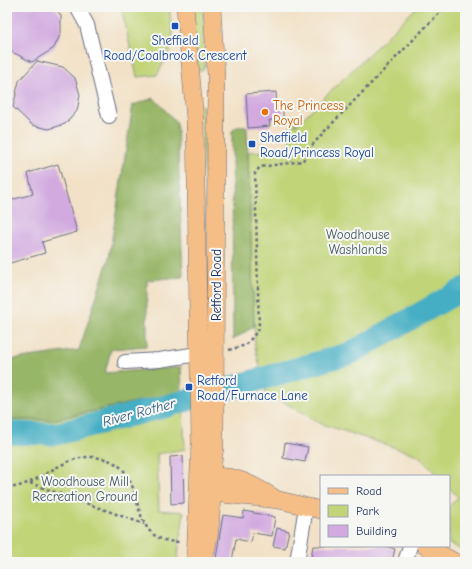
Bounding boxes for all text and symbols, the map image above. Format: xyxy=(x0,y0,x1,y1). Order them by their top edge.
marker: Sheffield Road/Coalbrook Crescent xyxy=(170,21,180,31)
place label: Sheffield Road/Coalbrook Crescent xyxy=(104,33,248,63)
place label: The Princess Royal xyxy=(273,98,344,128)
marker: The Princess Royal xyxy=(260,107,270,117)
place label: Sheffield Road/Princess Royal xyxy=(260,130,374,160)
marker: Sheffield Road/Princess Royal xyxy=(247,139,257,149)
park label: Woodhouse Washlands xyxy=(326,227,390,257)
street label: Retford Road xyxy=(209,249,224,321)
place label: Retford Road/Furnace Lane xyxy=(197,373,308,403)
marker: Retford Road/Furnace Lane xyxy=(184,382,194,392)
water label: River Rother xyxy=(101,394,179,430)
park label: Woodhouse Mill Recreation Ground xyxy=(32,474,138,504)
legend xyxy=(320,475,450,547)
text: Road xyxy=(356,484,382,498)
text: Park xyxy=(356,504,379,518)
text: Building xyxy=(356,524,397,538)

